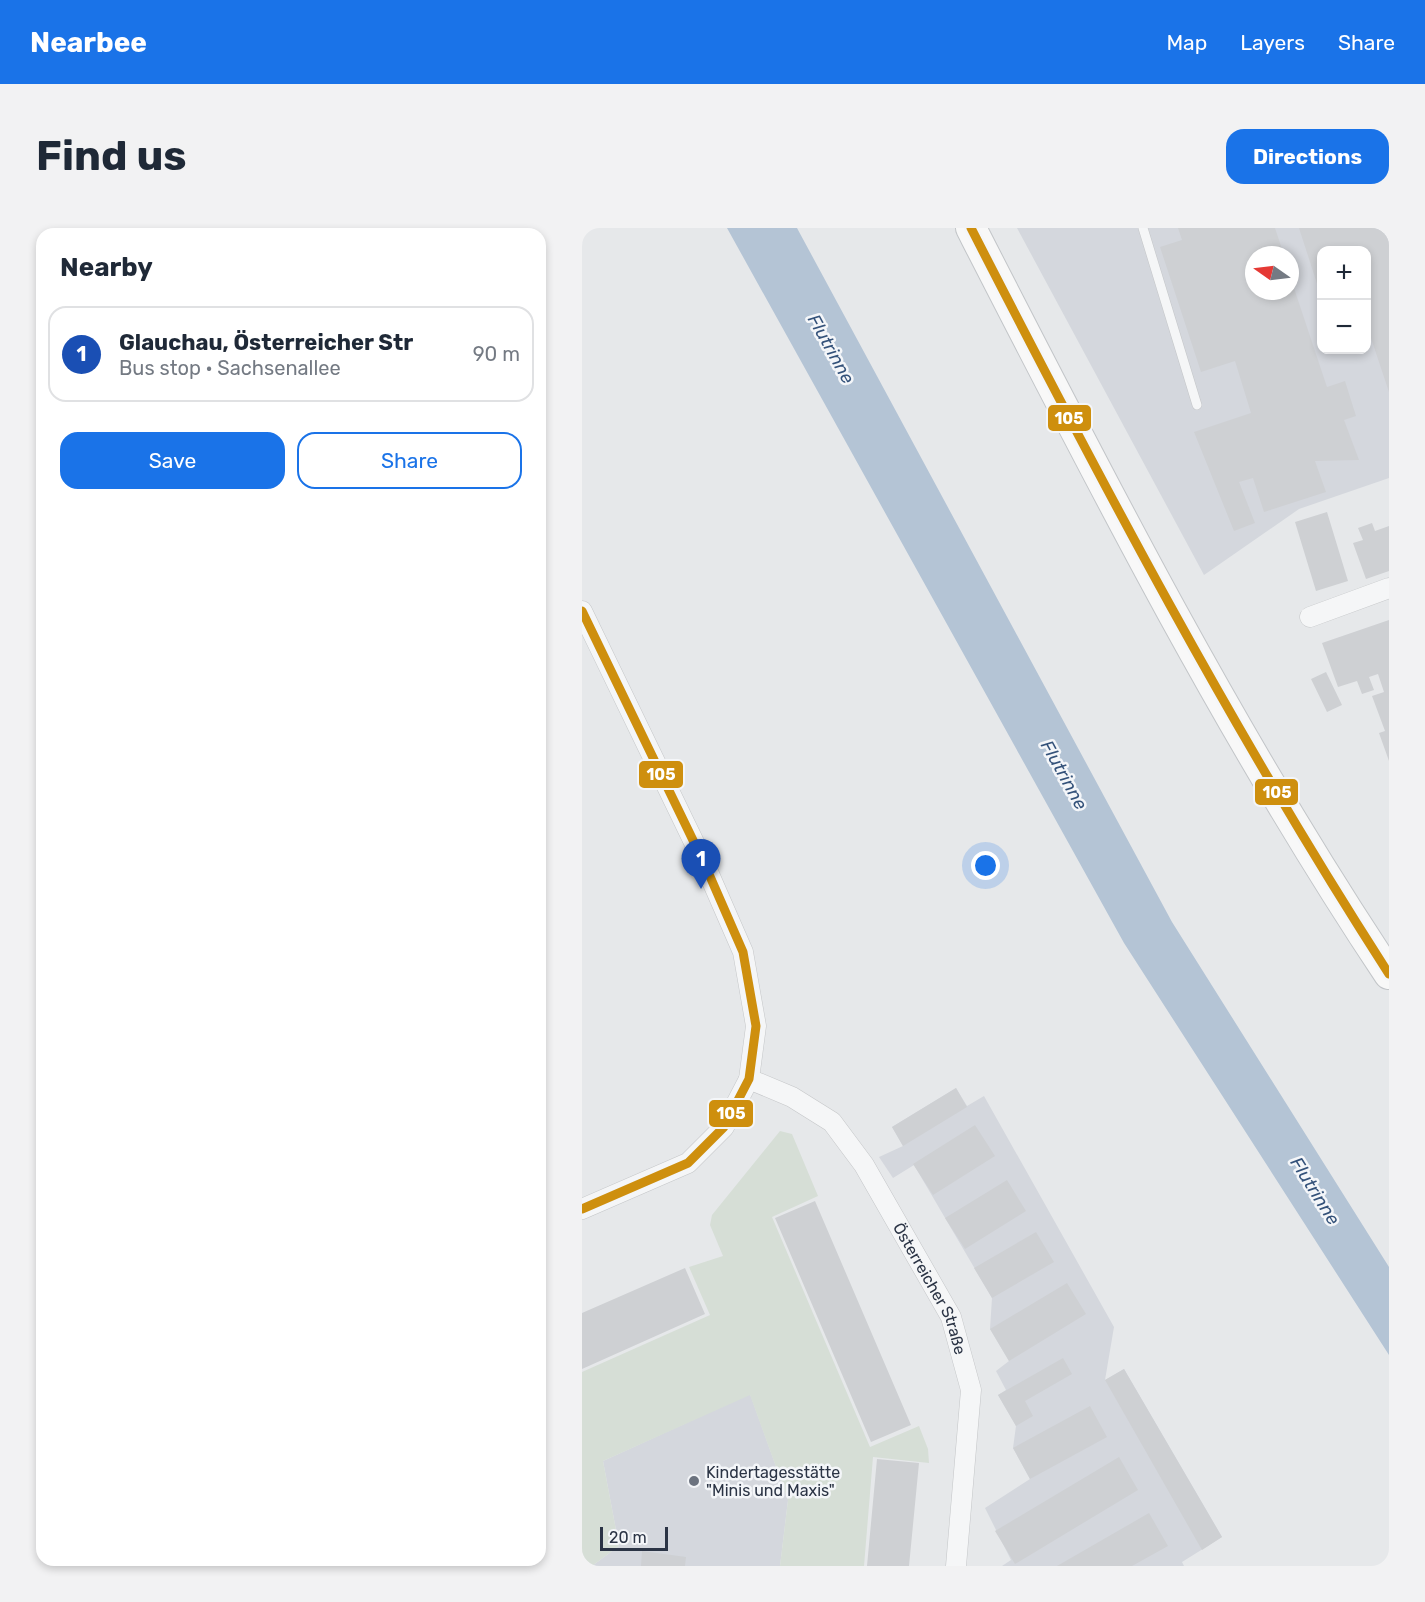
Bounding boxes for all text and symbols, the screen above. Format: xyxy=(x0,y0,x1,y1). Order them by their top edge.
text: Nearbee xyxy=(30,26,147,59)
text: Map xyxy=(1166,30,1207,55)
text: Layers xyxy=(1240,30,1305,55)
text: Share xyxy=(1338,30,1395,55)
button: Directions xyxy=(1226,129,1389,184)
text: Find us xyxy=(36,131,187,181)
north arrow xyxy=(1245,246,1299,300)
map controls xyxy=(1317,246,1371,354)
button: + xyxy=(1317,246,1371,300)
text: Nearby xyxy=(60,252,153,283)
button: − xyxy=(1317,300,1371,354)
water label: Flutrinne xyxy=(803,311,859,387)
text: Glauchau, Österreicher Str xyxy=(119,329,413,356)
text: 1 xyxy=(77,342,86,366)
text: 90 m xyxy=(473,342,520,366)
text: Bus stop · Sachsenallee xyxy=(119,356,341,380)
line badge: 105 xyxy=(1047,404,1092,432)
text: 105 xyxy=(1054,409,1084,428)
button: Save xyxy=(60,432,285,489)
button: Share xyxy=(297,432,522,489)
water label: Flutrinne xyxy=(1036,737,1092,813)
line badge: 105 xyxy=(638,760,684,789)
text: 105 xyxy=(646,765,676,784)
line badge: 105 xyxy=(1254,778,1299,806)
text: 105 xyxy=(1262,783,1292,802)
pin: 1 xyxy=(682,840,720,889)
your location xyxy=(971,851,1000,880)
line badge: 105 xyxy=(708,1099,754,1128)
text: 105 xyxy=(716,1104,746,1123)
water label: Flutrinne xyxy=(1286,1153,1344,1229)
street label: Österreicher Straße xyxy=(889,1219,970,1357)
place label: Kindertagesstätte "Minis und Maxis" xyxy=(706,1463,840,1500)
marker: Kindertagesstätte "Minis und Maxis" xyxy=(687,1474,701,1488)
scale bar xyxy=(600,1524,668,1552)
text: 20 m xyxy=(609,1528,647,1547)

